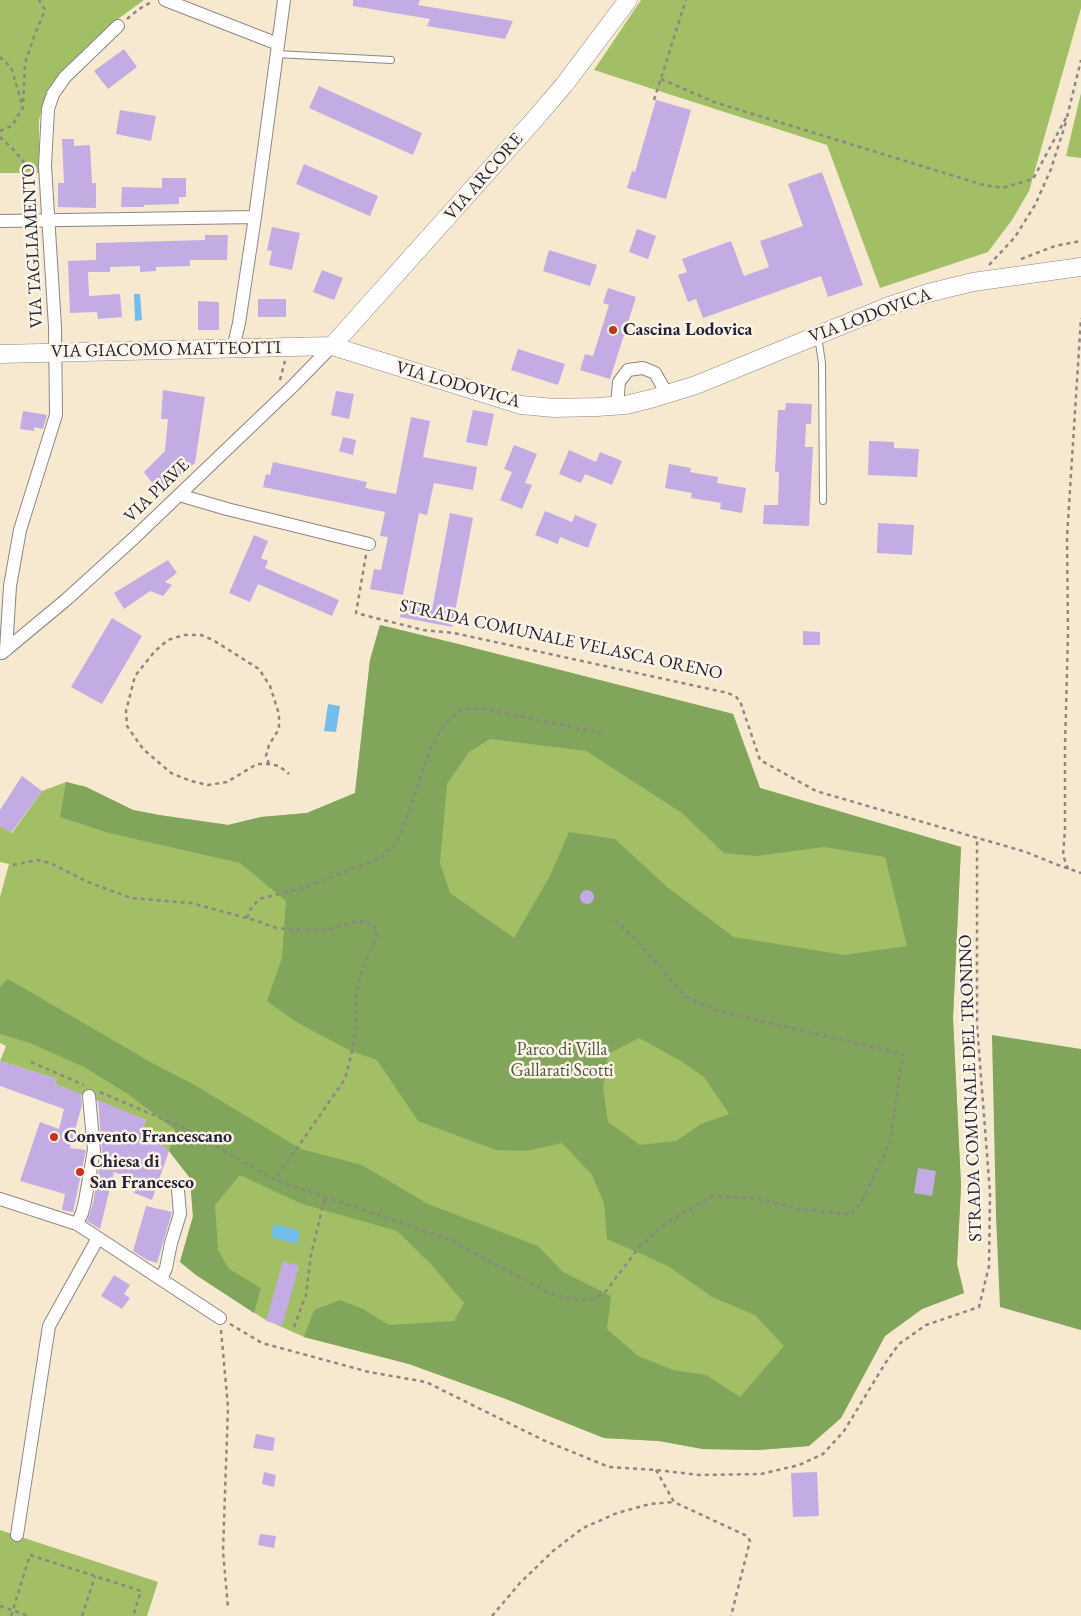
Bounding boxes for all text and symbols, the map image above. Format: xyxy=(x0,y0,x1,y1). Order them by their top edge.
street label: VIA ARCORE xyxy=(440,129,528,225)
street label: VIA TAGLIAMENTO xyxy=(18,163,48,329)
street label: VIA LODOVICA xyxy=(806,284,934,348)
place label: Cascina Lodovica xyxy=(623,319,752,341)
marker: Cascina Lodovica xyxy=(607,324,619,336)
street label: VIA GIACOMO MATTEOTTI xyxy=(51,337,281,363)
street label: VIA LODOVICA xyxy=(393,357,523,413)
street label: VIA PIAVE xyxy=(120,455,194,527)
street label: STRADA COMUNALE VELASCA ORENO xyxy=(398,595,724,685)
street label: STRADA COMUNALE DEL TRONINO xyxy=(955,934,987,1242)
park label: Parco di Villa Gallarati Scotti xyxy=(511,1039,613,1082)
place label: Convento Francescano xyxy=(64,1126,232,1148)
marker: Convento Francescano xyxy=(48,1131,60,1143)
place label: Chiesa di San Francesco xyxy=(90,1151,194,1194)
marker: Chiesa di San Francesco xyxy=(74,1166,86,1178)

